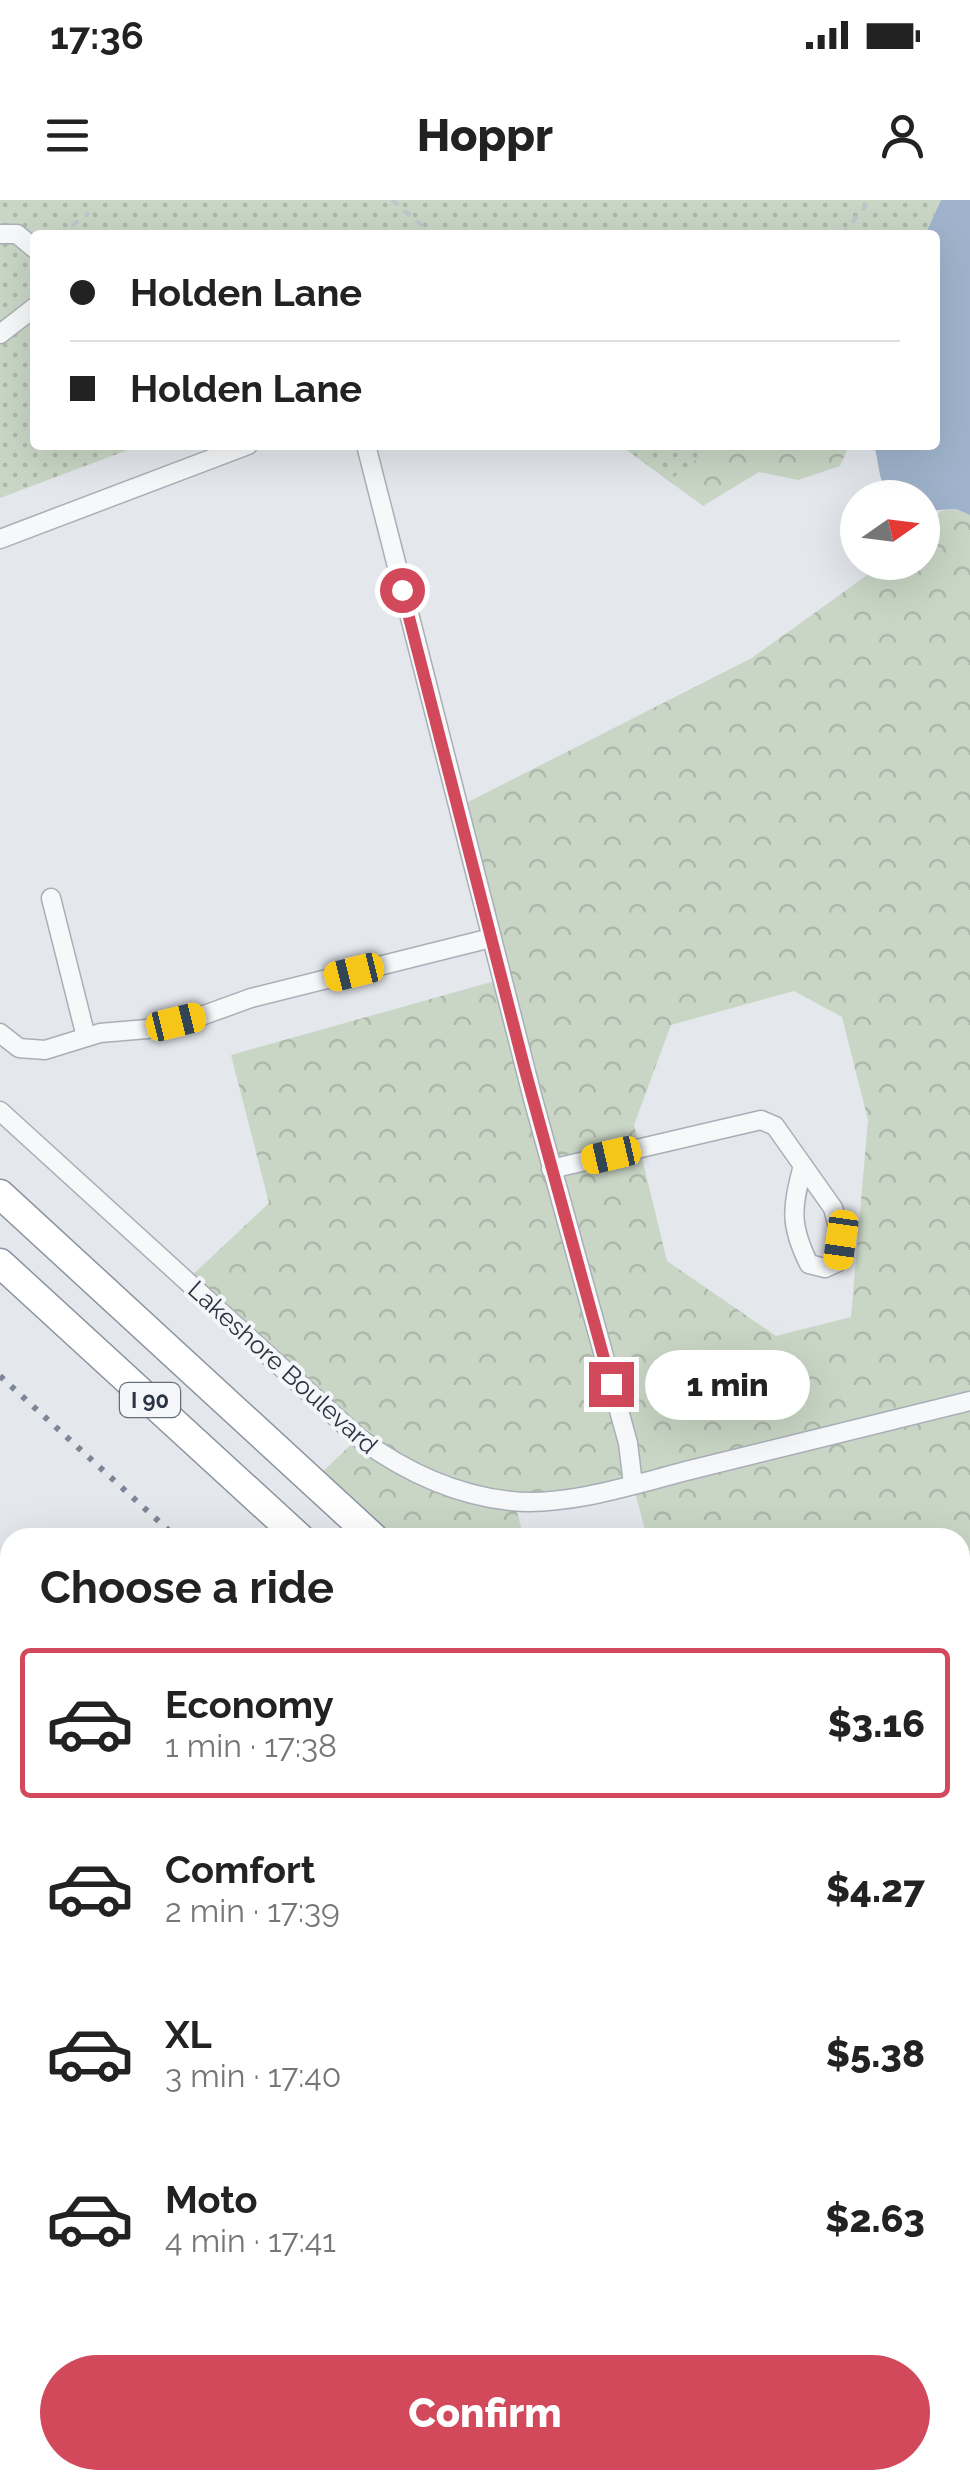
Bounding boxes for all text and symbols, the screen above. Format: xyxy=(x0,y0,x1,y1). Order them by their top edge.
text: 17:36 xyxy=(50,13,144,58)
icon: menu xyxy=(40,108,95,163)
icon: person xyxy=(875,108,930,163)
text: Hoppr xyxy=(417,109,553,162)
text: Holden Lane xyxy=(130,270,362,315)
text: Holden Lane xyxy=(130,366,362,411)
north arrow xyxy=(840,480,940,580)
map controls xyxy=(840,480,940,580)
route start xyxy=(380,568,425,613)
car xyxy=(321,950,387,994)
car xyxy=(143,1000,209,1044)
car xyxy=(578,1134,644,1176)
car xyxy=(822,1208,860,1272)
street label: Lakeshore Boulevard xyxy=(182,1274,384,1460)
callout: 1 min xyxy=(646,1349,811,1419)
route end xyxy=(589,1362,634,1407)
text: 1 min xyxy=(686,1366,769,1403)
road number: I 90 xyxy=(120,1383,180,1417)
text: Choose a ride xyxy=(40,1561,334,1614)
icon: car xyxy=(45,1678,135,1768)
text: Economy xyxy=(165,1682,334,1727)
text: $3.16 xyxy=(827,1701,925,1746)
text: 1 min · 17:38 xyxy=(165,1727,337,1764)
icon: car xyxy=(45,1843,135,1933)
text: Comfort xyxy=(165,1847,315,1892)
text: $4.27 xyxy=(826,1866,925,1911)
text: 2 min · 17:39 xyxy=(165,1892,340,1929)
icon: car xyxy=(45,2008,135,2098)
text: XL xyxy=(165,2012,212,2057)
text: $5.38 xyxy=(826,2031,925,2076)
text: 3 min · 17:40 xyxy=(165,2057,341,2094)
icon: car xyxy=(45,2173,135,2263)
text: Moto xyxy=(165,2177,258,2222)
text: $2.63 xyxy=(825,2196,925,2241)
text: 4 min · 17:41 xyxy=(165,2222,336,2259)
button: Confirm xyxy=(40,2355,930,2470)

